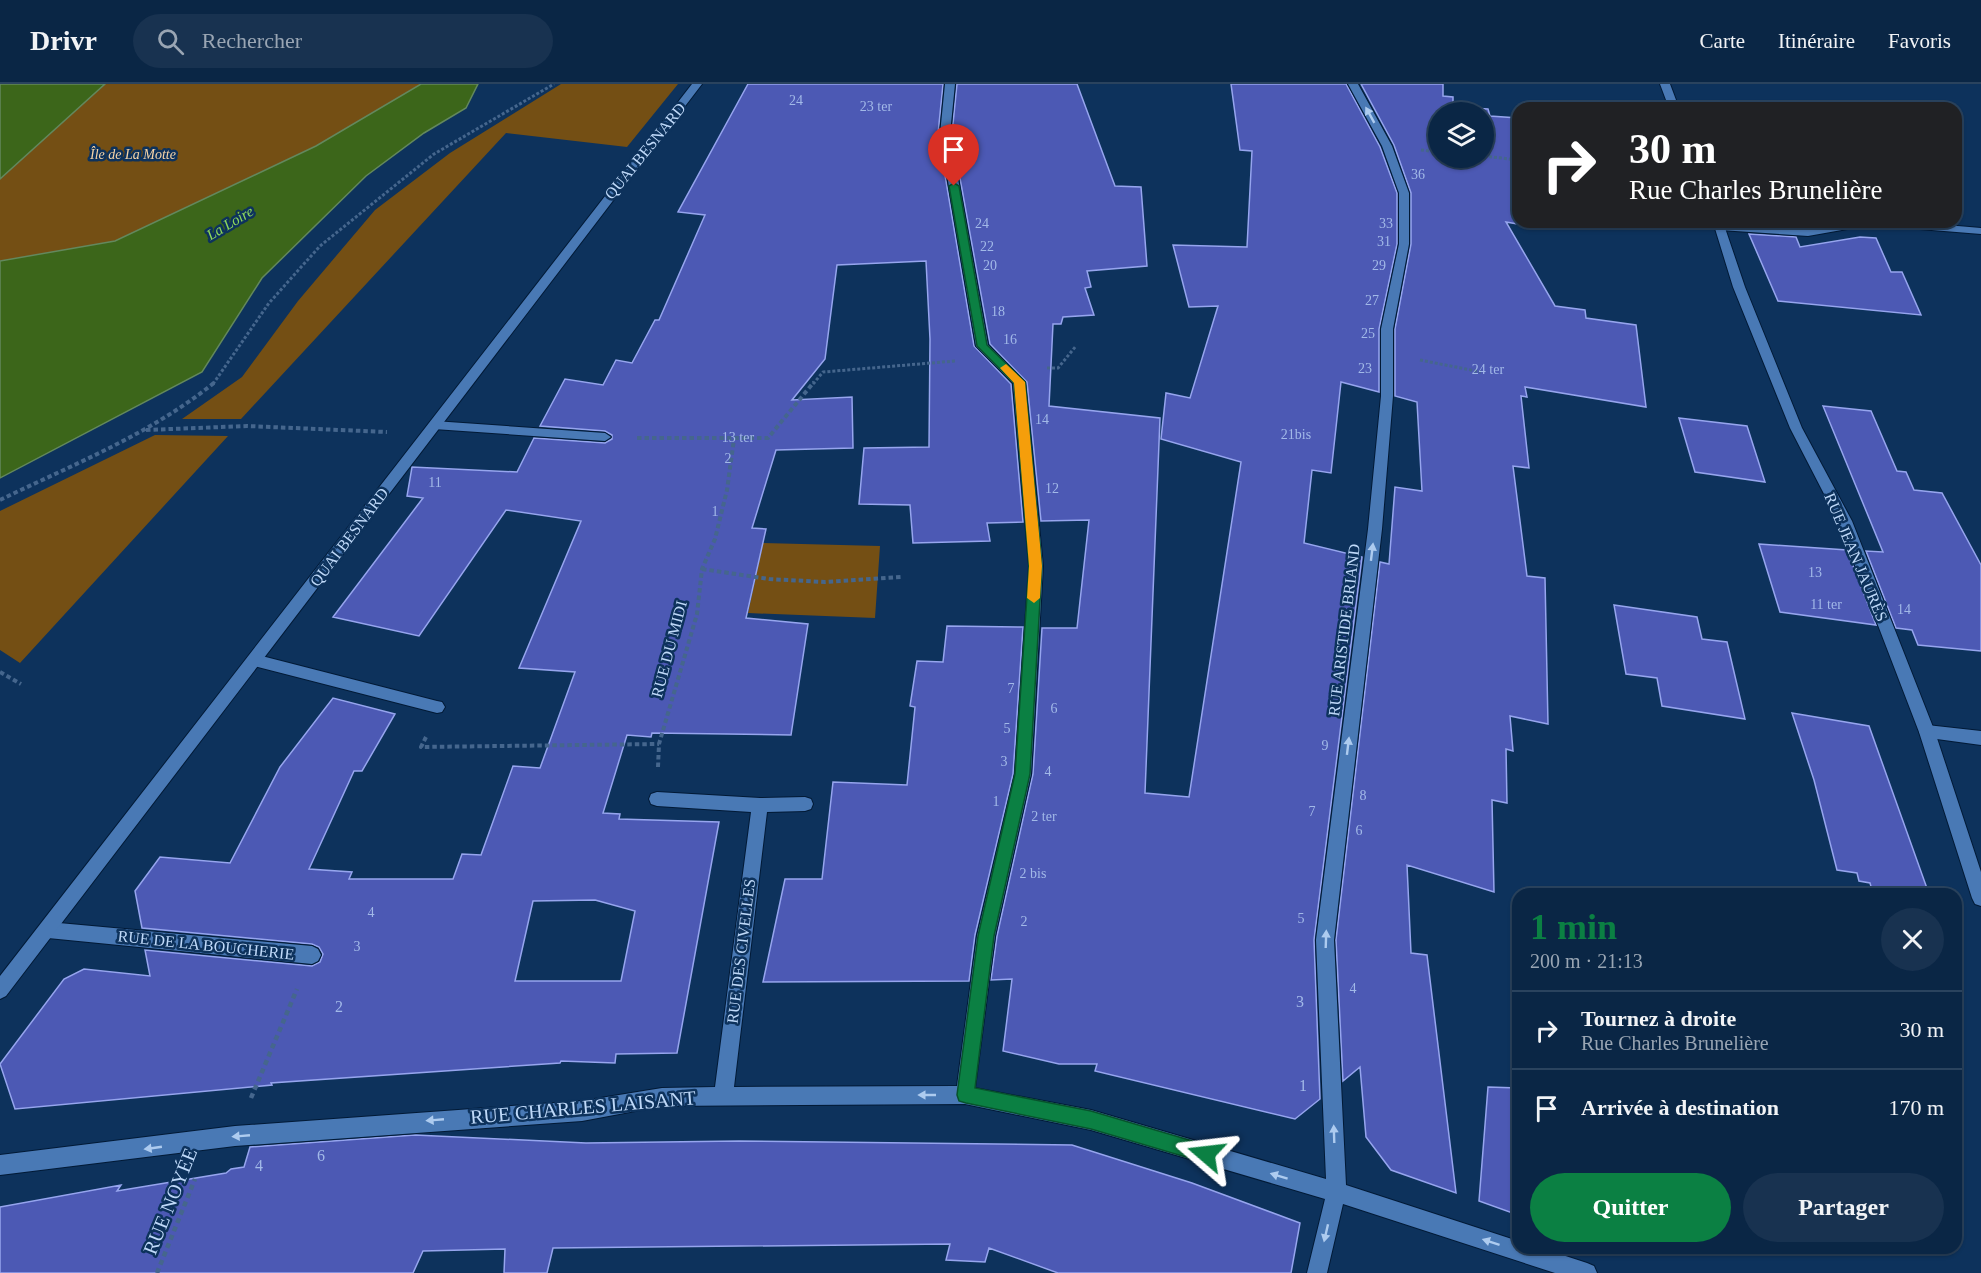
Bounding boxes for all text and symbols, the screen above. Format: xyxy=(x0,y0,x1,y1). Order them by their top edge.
search box xyxy=(133,14,553,68)
text: Drivr xyxy=(30,25,97,56)
icon: search xyxy=(154,25,187,58)
text: Rechercher xyxy=(202,28,302,53)
text: Carte xyxy=(1700,29,1745,53)
text: Itinéraire xyxy=(1778,29,1855,53)
text: Favoris xyxy=(1888,29,1951,53)
house number: 24 xyxy=(789,93,803,108)
house number: 23 ter xyxy=(860,99,892,114)
street label: QUAI BESNARD xyxy=(601,100,689,202)
map controls xyxy=(1428,102,1494,168)
button: layers xyxy=(1428,102,1494,168)
one-way arrow xyxy=(1365,106,1375,123)
pin xyxy=(928,124,979,186)
icon: right xyxy=(1530,126,1608,204)
text: 30 m xyxy=(1629,126,1717,172)
icon: arrive xyxy=(937,133,970,166)
park label: Île de La Motte xyxy=(89,146,176,162)
house number: 36 xyxy=(1411,167,1425,182)
text: Rue Charles Brunelière xyxy=(1629,175,1882,205)
water label: La Loire xyxy=(203,203,257,244)
house number: 24 xyxy=(975,216,989,231)
house number: 33 xyxy=(1379,216,1393,231)
house number: 31 xyxy=(1377,234,1391,249)
house number: 22 xyxy=(980,239,994,254)
house number: 20 xyxy=(983,258,997,273)
house number: 29 xyxy=(1372,258,1386,273)
house number: 27 xyxy=(1365,293,1379,308)
house number: 18 xyxy=(991,304,1005,319)
house number: 25 xyxy=(1361,326,1375,341)
house number: 16 xyxy=(1003,332,1017,347)
house number: 23 xyxy=(1358,361,1372,376)
house number: 24 ter xyxy=(1472,362,1504,377)
house number: 14 xyxy=(1035,412,1049,427)
house number: 21bis xyxy=(1281,427,1311,442)
house number: 13 ter xyxy=(722,430,754,445)
house number: 2 xyxy=(725,451,732,466)
house number: 11 xyxy=(428,475,442,490)
house number: 12 xyxy=(1045,481,1059,496)
street label: QUAI BESNARD xyxy=(307,484,391,590)
street label: RUE JEAN JAURÈS xyxy=(1821,490,1892,624)
house number: 1 xyxy=(712,504,719,519)
one-way arrow xyxy=(1368,542,1377,561)
street label: RUE ARISTIDE BRIAND xyxy=(1325,543,1363,717)
house number: 13 xyxy=(1808,565,1822,580)
house number: 11 ter xyxy=(1810,597,1842,612)
street label: RUE DU MIDI xyxy=(648,599,690,699)
house number: 14 xyxy=(1897,602,1911,617)
house number: 7 xyxy=(1008,681,1015,696)
house number: 6 xyxy=(1051,701,1058,716)
house number: 5 xyxy=(1004,721,1011,736)
one-way arrow xyxy=(1344,736,1353,755)
house number: 9 xyxy=(1322,738,1329,753)
house number: 3 xyxy=(1001,754,1008,769)
house number: 4 xyxy=(1045,764,1052,779)
house number: 8 xyxy=(1360,788,1367,803)
house number: 1 xyxy=(993,794,1000,809)
house number: 7 xyxy=(1309,804,1316,819)
house number: 2 ter xyxy=(1031,809,1057,824)
house number: 6 xyxy=(1356,823,1363,838)
house number: 2 bis xyxy=(1020,866,1046,881)
street label: RUE DES CIVELLES xyxy=(724,878,758,1024)
house number: 4 xyxy=(368,905,375,920)
text: 1 min xyxy=(1530,907,1617,947)
button: close xyxy=(1881,908,1944,971)
house number: 5 xyxy=(1298,911,1305,926)
house number: 2 xyxy=(1021,914,1028,929)
street label: RUE DE LA BOUCHERIE xyxy=(117,927,295,963)
one-way arrow xyxy=(1321,930,1330,949)
house number: 3 xyxy=(354,939,361,954)
text: 200 m · 21:13 xyxy=(1530,950,1643,972)
house number: 4 xyxy=(1350,981,1357,996)
house number: 3 xyxy=(1296,993,1304,1010)
house number: 2 xyxy=(335,998,343,1015)
text: Tournez à droite xyxy=(1581,1006,1736,1031)
icon: right xyxy=(1530,1014,1563,1047)
text: 30 m xyxy=(1899,1017,1944,1042)
text: Rue Charles Brunelière xyxy=(1581,1032,1769,1054)
house number: 1 xyxy=(1299,1077,1307,1094)
street label: RUE CHARLES LAISANT xyxy=(469,1086,697,1128)
one-way arrow xyxy=(918,1090,937,1100)
icon: arrive xyxy=(1530,1092,1563,1125)
text: Arrivée à destination xyxy=(1581,1095,1779,1120)
text: 170 m xyxy=(1888,1095,1944,1120)
one-way arrow xyxy=(425,1115,444,1125)
position arrow xyxy=(1174,1122,1238,1186)
one-way arrow xyxy=(1329,1124,1338,1143)
one-way arrow xyxy=(231,1131,250,1141)
one-way arrow xyxy=(144,1143,163,1152)
street label: RUE NOYÉE xyxy=(139,1145,201,1257)
house number: 6 xyxy=(317,1147,325,1164)
house number: 4 xyxy=(255,1157,263,1174)
one-way arrow xyxy=(1270,1171,1288,1180)
button: Quitter xyxy=(1530,1173,1731,1242)
button: Partager xyxy=(1743,1173,1944,1242)
one-way arrow xyxy=(1321,1223,1331,1242)
one-way arrow xyxy=(1482,1237,1500,1247)

